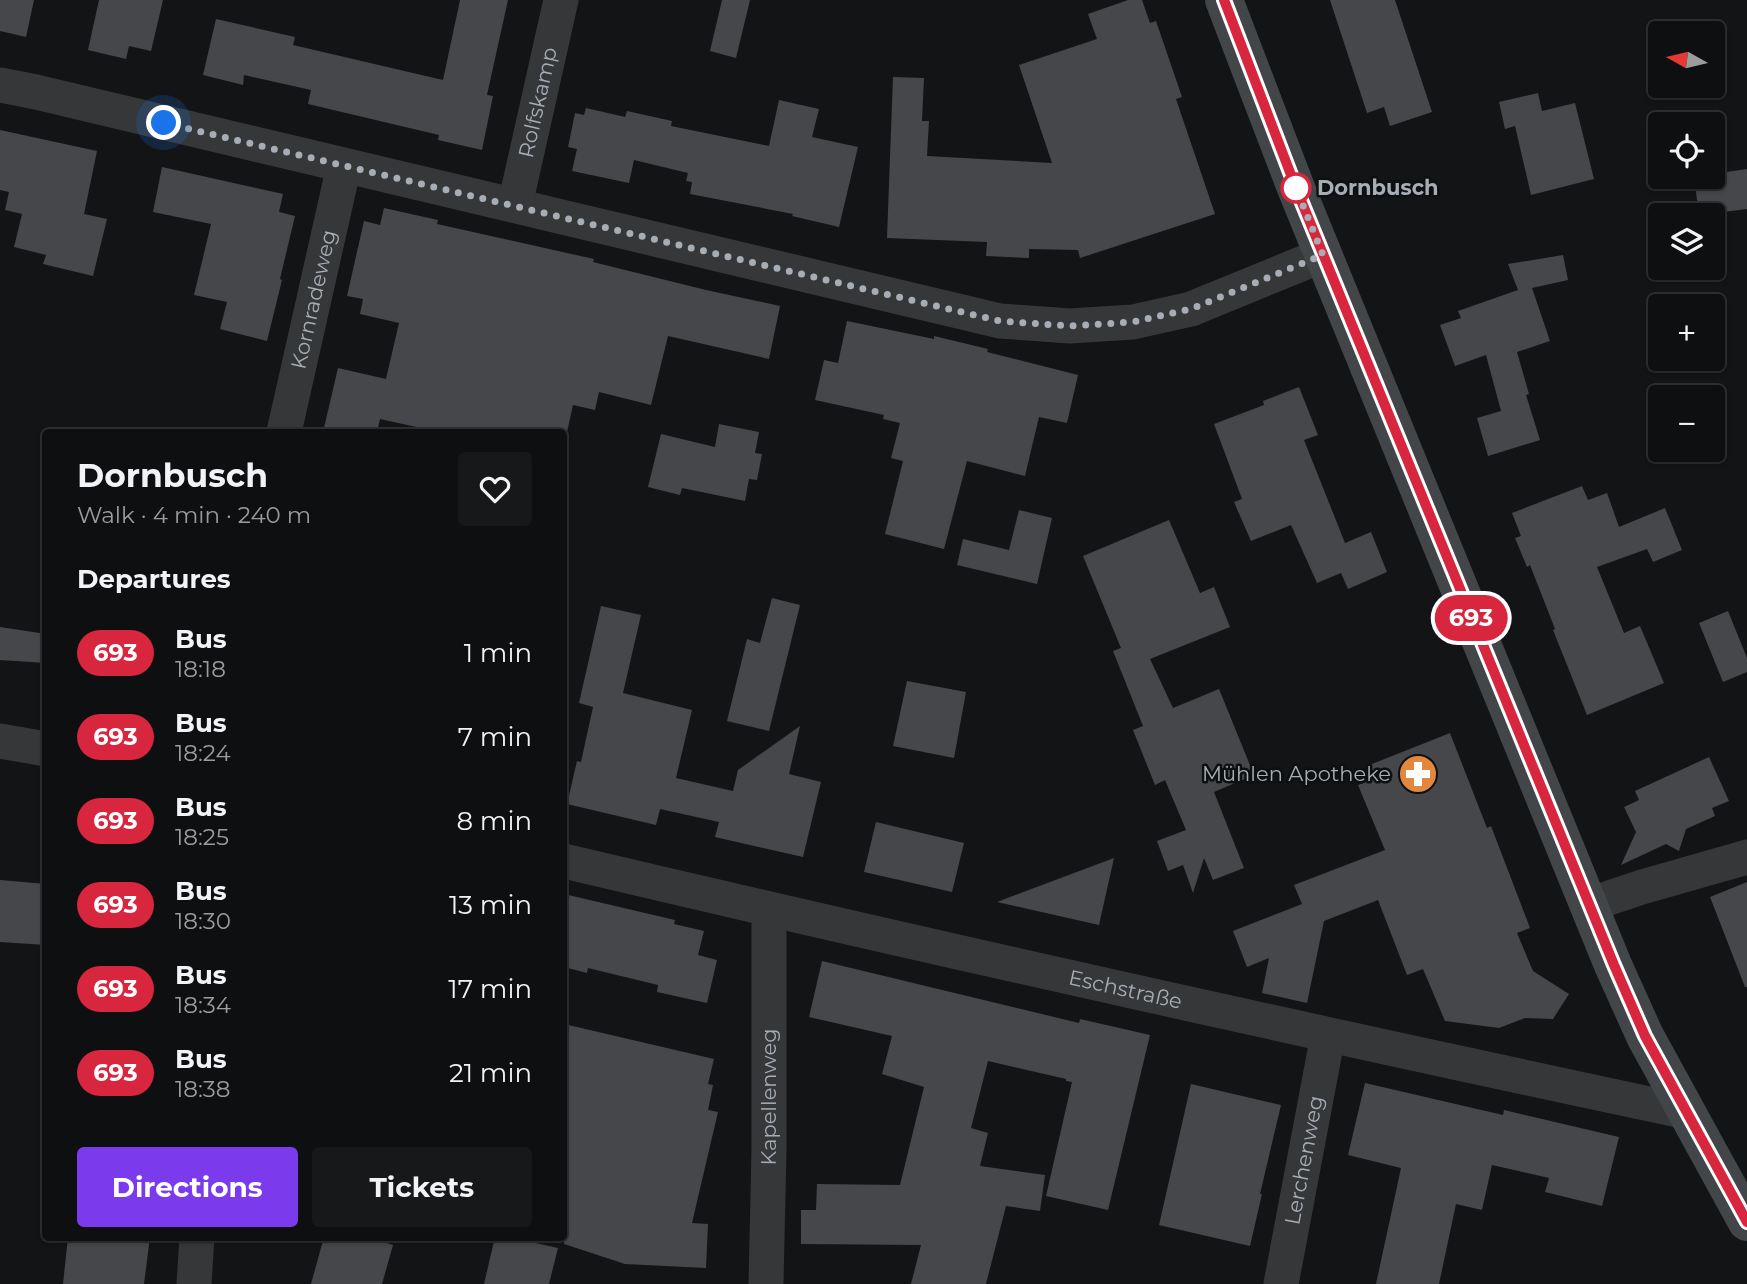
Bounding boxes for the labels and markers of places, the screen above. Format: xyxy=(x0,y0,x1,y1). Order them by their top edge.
marker: Dornbusch xyxy=(1281,173,1311,203)
place label: Dornbusch xyxy=(1317,175,1439,200)
pharmacy icon: Mühlen Apotheke xyxy=(1397,753,1439,795)
place label: Mühlen Apotheke xyxy=(1202,761,1391,786)

